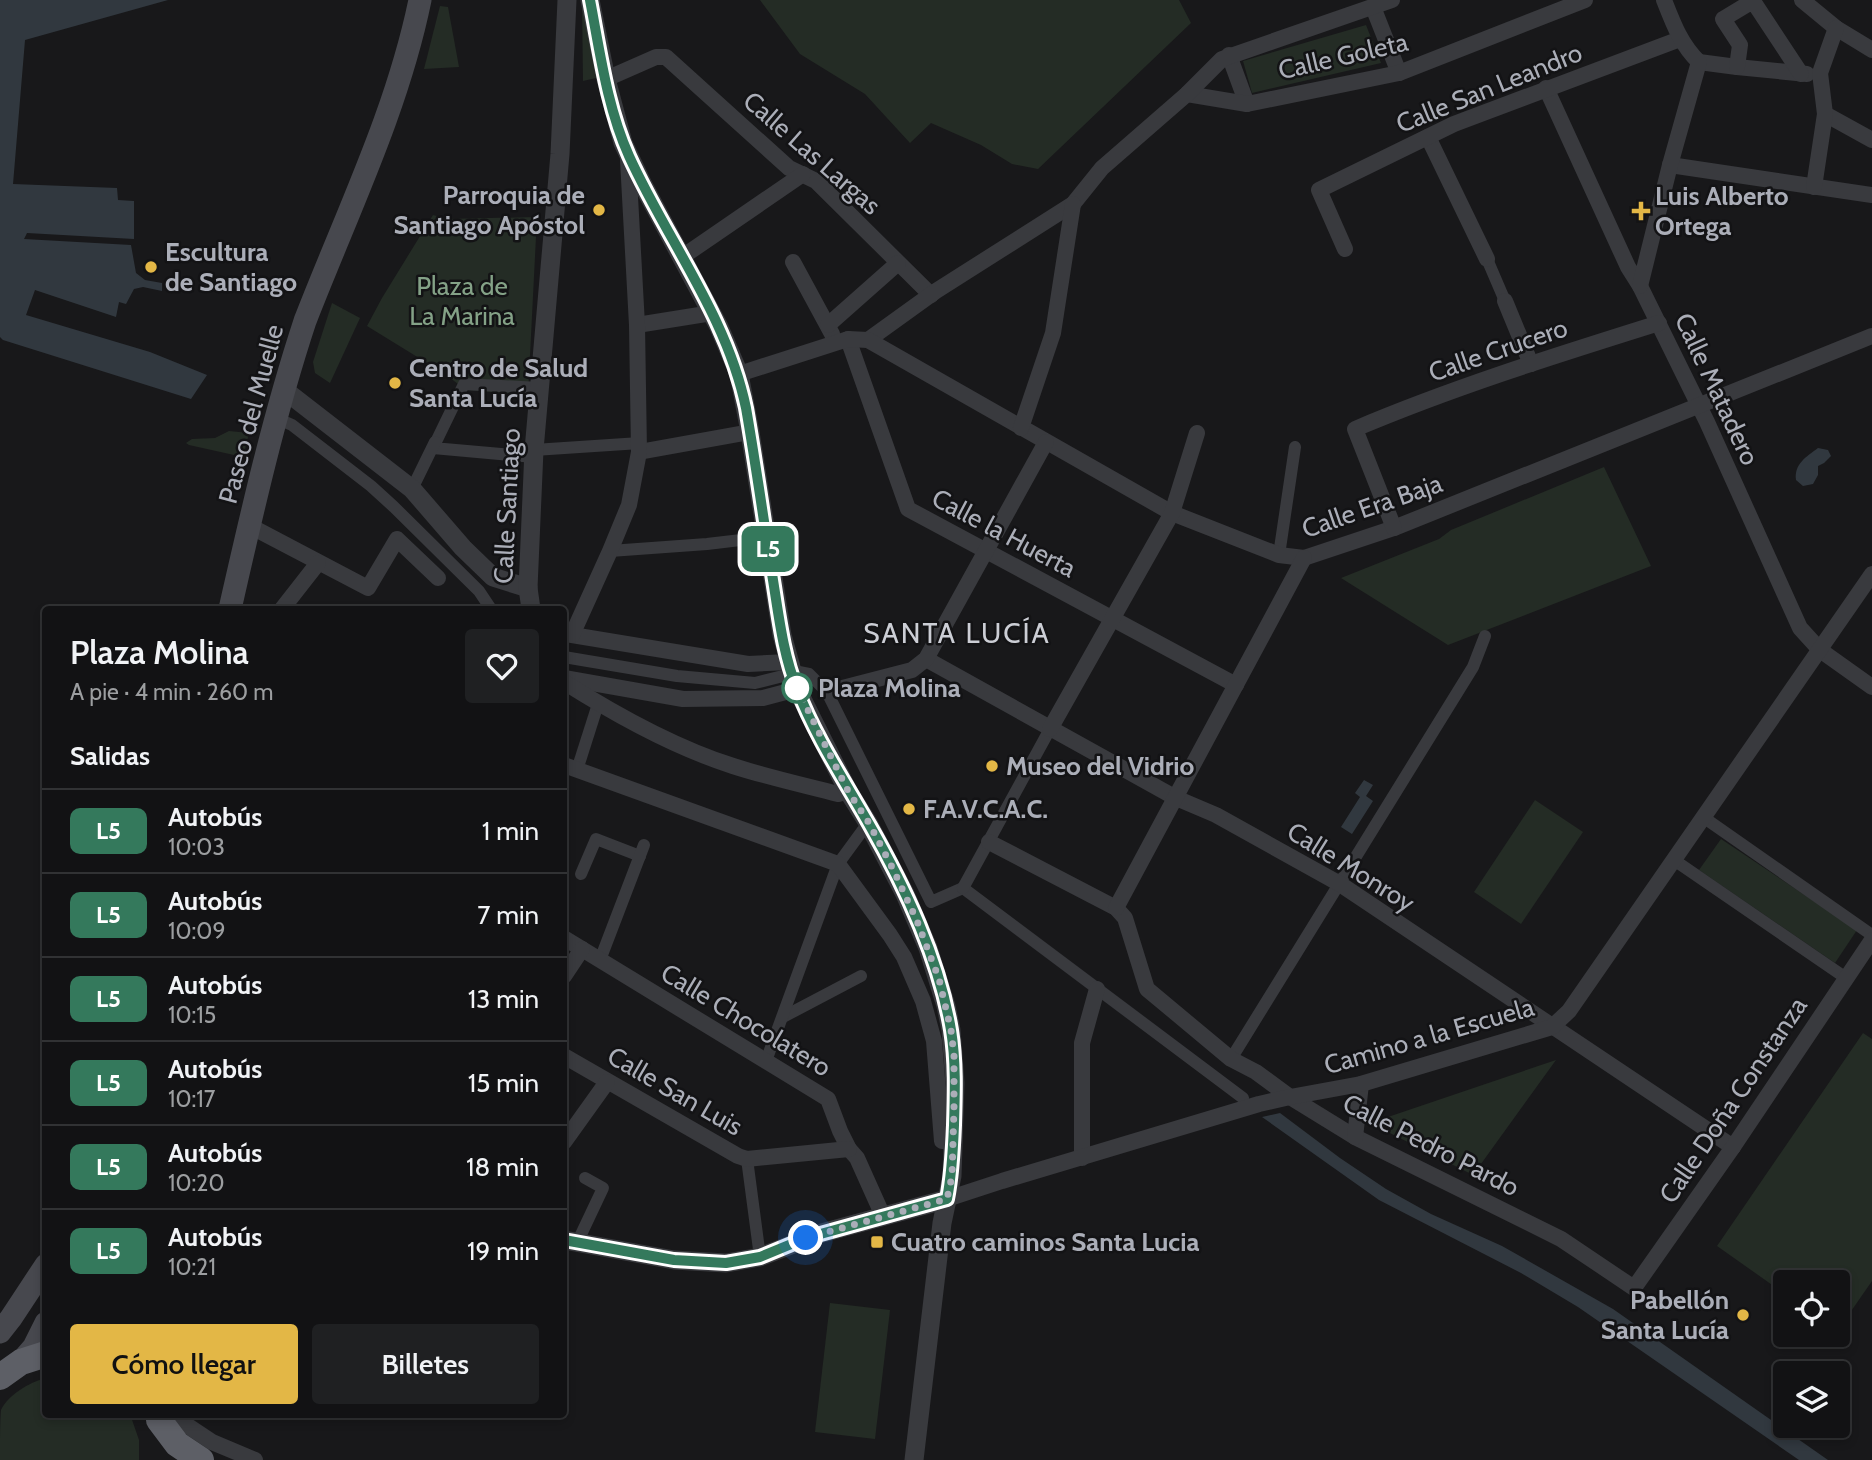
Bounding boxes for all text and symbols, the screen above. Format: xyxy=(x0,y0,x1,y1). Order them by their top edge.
street label: Calle Goleta xyxy=(1275,25,1411,86)
street label: Calle San Leandro xyxy=(1391,36,1587,140)
street label: Calle Las Largas xyxy=(737,85,887,222)
place label: Parroquia de Santiago Apóstol xyxy=(394,179,585,241)
place label: Luis Alberto Ortega xyxy=(1655,180,1789,242)
marker: Parroquia de Santiago Apóstol xyxy=(591,202,607,218)
marker: Luis Alberto Ortega xyxy=(1633,203,1649,219)
place label: Escultura de Santiago xyxy=(165,236,297,298)
marker: Escultura de Santiago xyxy=(143,259,159,275)
park label: Plaza de La Marina xyxy=(409,270,515,332)
street label: Calle Matadero xyxy=(1668,308,1766,470)
street label: Calle Crucero xyxy=(1424,311,1572,389)
street label: Paseo del Muelle xyxy=(212,321,290,507)
place label: Centro de Salud Santa Lucía xyxy=(409,352,588,414)
marker: Centro de Salud Santa Lucía xyxy=(387,375,403,391)
street label: Calle Santiago xyxy=(487,427,527,585)
street label: Calle Era Baja xyxy=(1298,467,1447,545)
street label: Calle la Huerta xyxy=(926,482,1082,585)
line badge: L5 xyxy=(736,526,800,572)
text: L5 xyxy=(756,534,780,563)
district label: SANTA LUCÍA xyxy=(863,616,1051,650)
button: heart xyxy=(465,629,539,703)
text: Plaza Molina xyxy=(70,632,249,672)
place label: Plaza Molina xyxy=(818,672,961,704)
marker: Plaza Molina xyxy=(782,673,812,703)
text: A pie · 4 min · 260 m xyxy=(70,678,273,706)
text: Salidas xyxy=(70,740,150,772)
place label: Museo del Vidrio xyxy=(1006,750,1195,782)
marker: Museo del Vidrio xyxy=(984,758,1000,774)
place label: F.A.V.C.A.C. xyxy=(923,793,1048,825)
text: Autobús xyxy=(168,801,262,833)
marker: F.A.V.C.A.C. xyxy=(901,801,917,817)
text: 1 min xyxy=(482,815,539,847)
street label: Calle Monroy xyxy=(1281,815,1421,919)
text: L5 xyxy=(96,816,121,845)
text: 10:03 xyxy=(168,833,225,861)
text: Autobús xyxy=(168,885,262,917)
text: 7 min xyxy=(477,899,539,931)
text: L5 xyxy=(96,900,121,929)
text: 10:09 xyxy=(168,917,225,945)
street label: Calle Chocolatero xyxy=(655,957,837,1083)
text: Autobús xyxy=(168,969,262,1001)
text: 13 min xyxy=(468,983,539,1015)
text: L5 xyxy=(96,984,121,1013)
street label: Camino a la Escuela xyxy=(1320,991,1538,1081)
street label: Calle Doña Constanza xyxy=(1652,991,1814,1209)
text: 10:15 xyxy=(168,1001,216,1029)
street label: Calle San Luis xyxy=(602,1039,748,1143)
text: Autobús xyxy=(168,1053,262,1085)
text: 15 min xyxy=(468,1067,539,1099)
text: L5 xyxy=(96,1068,121,1097)
text: 10:17 xyxy=(168,1085,215,1113)
street label: Calle Pedro Pardo xyxy=(1337,1087,1525,1203)
text: Autobús xyxy=(168,1137,262,1169)
text: 18 min xyxy=(466,1151,539,1183)
text: L5 xyxy=(96,1152,121,1181)
text: 10:20 xyxy=(168,1169,224,1197)
your location xyxy=(788,1220,823,1255)
text: Autobús xyxy=(168,1221,262,1253)
place label: Cuatro caminos Santa Lucia xyxy=(891,1226,1199,1258)
marker: Cuatro caminos Santa Lucia xyxy=(869,1234,885,1250)
text: 19 min xyxy=(467,1235,539,1267)
text: L5 xyxy=(96,1236,121,1265)
text: 10:21 xyxy=(168,1253,216,1281)
map controls xyxy=(1773,1270,1850,1438)
button: locate xyxy=(1773,1270,1850,1347)
place label: Pabellón Santa Lucía xyxy=(1601,1284,1729,1346)
marker: Pabellón Santa Lucía xyxy=(1735,1307,1751,1323)
button: Cómo llegar xyxy=(70,1324,298,1404)
button: Billetes xyxy=(312,1324,539,1404)
button: layers xyxy=(1773,1361,1850,1438)

